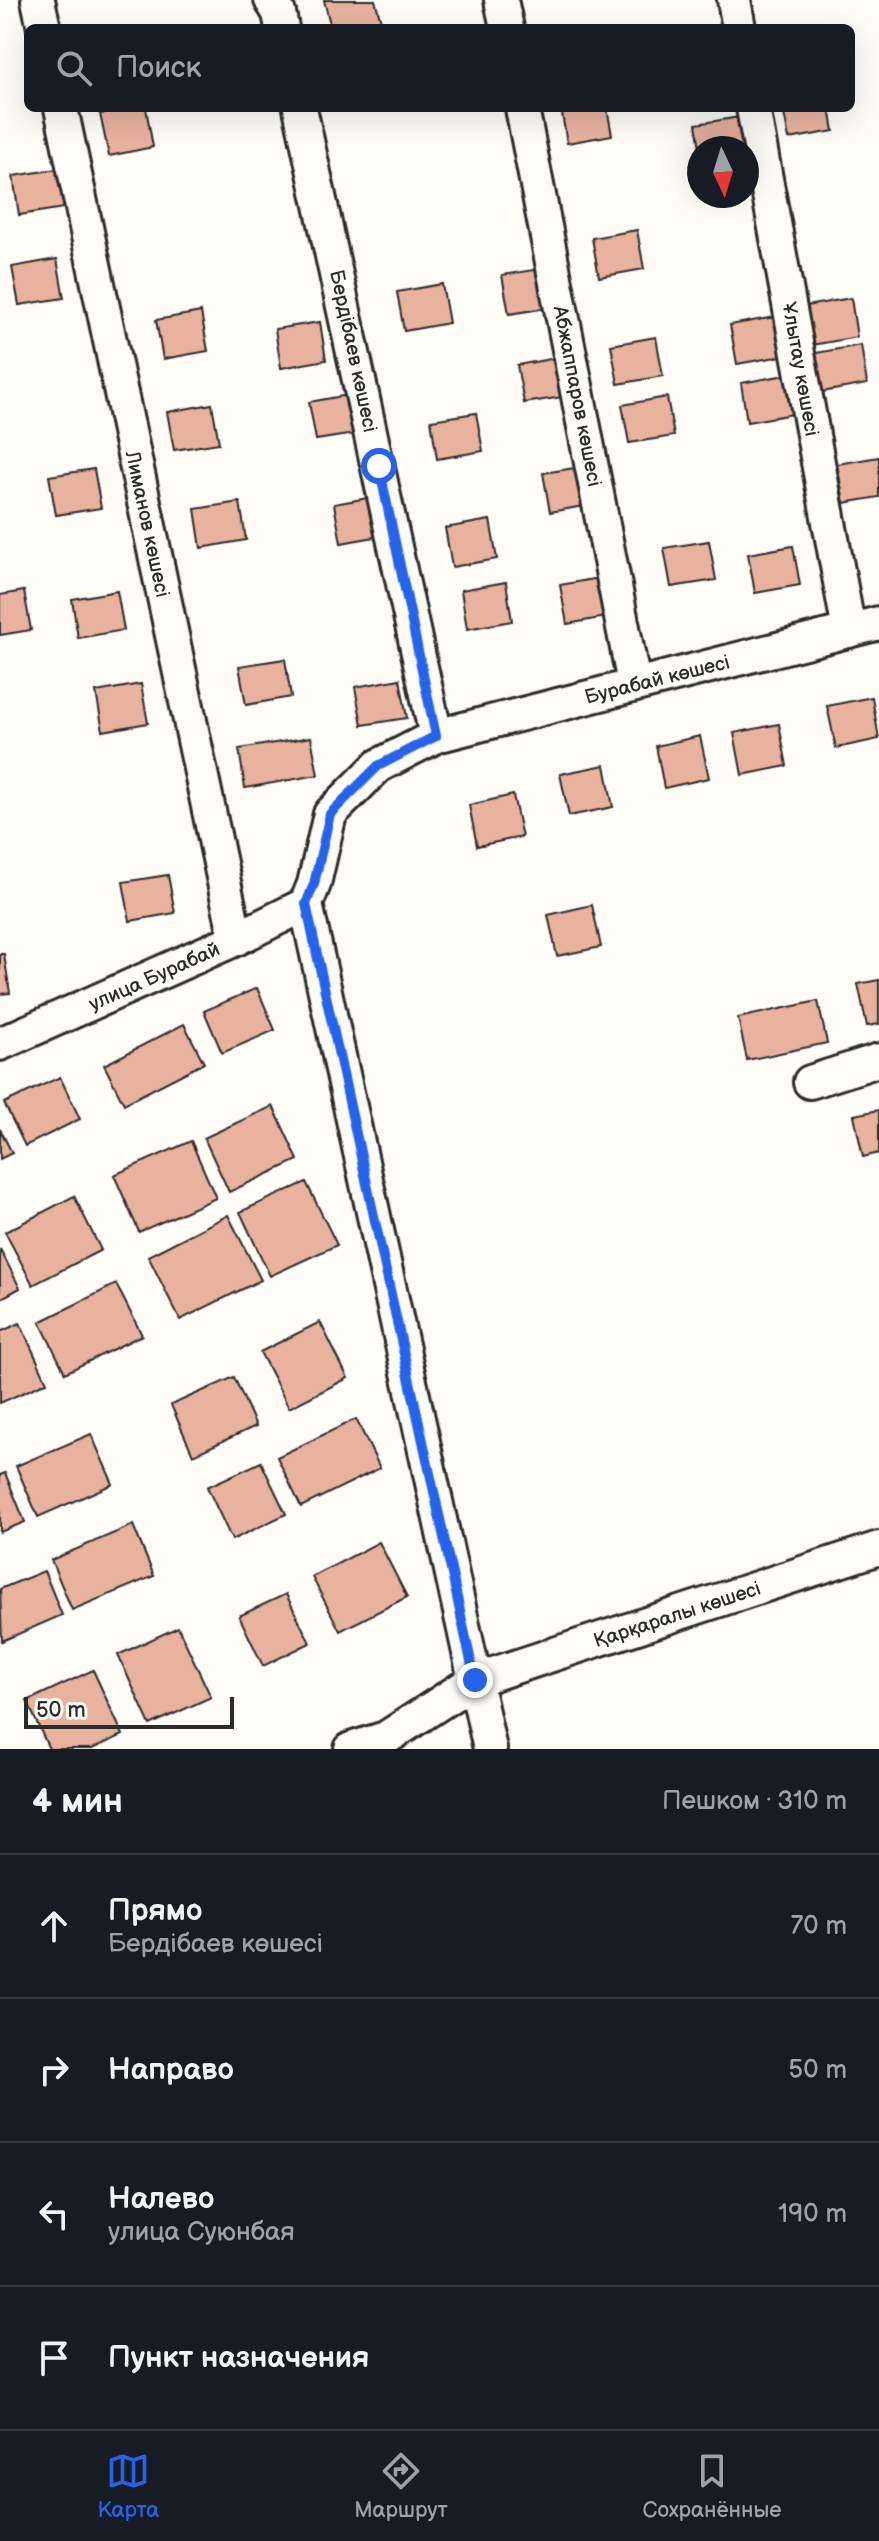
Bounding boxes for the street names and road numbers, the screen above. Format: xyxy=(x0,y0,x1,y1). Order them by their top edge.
street label: Бердібаев көшесі xyxy=(324,268,382,435)
street label: Ұлытау көшесі xyxy=(776,300,824,438)
street label: Абжаппаров көшесі xyxy=(548,303,606,489)
street label: Лиманов көшесі xyxy=(120,448,174,600)
street label: Бурабай көшесі xyxy=(582,650,732,710)
street label: улица Бурабай xyxy=(85,937,224,1017)
street label: Қарқаралы көшесі xyxy=(591,1577,764,1653)

